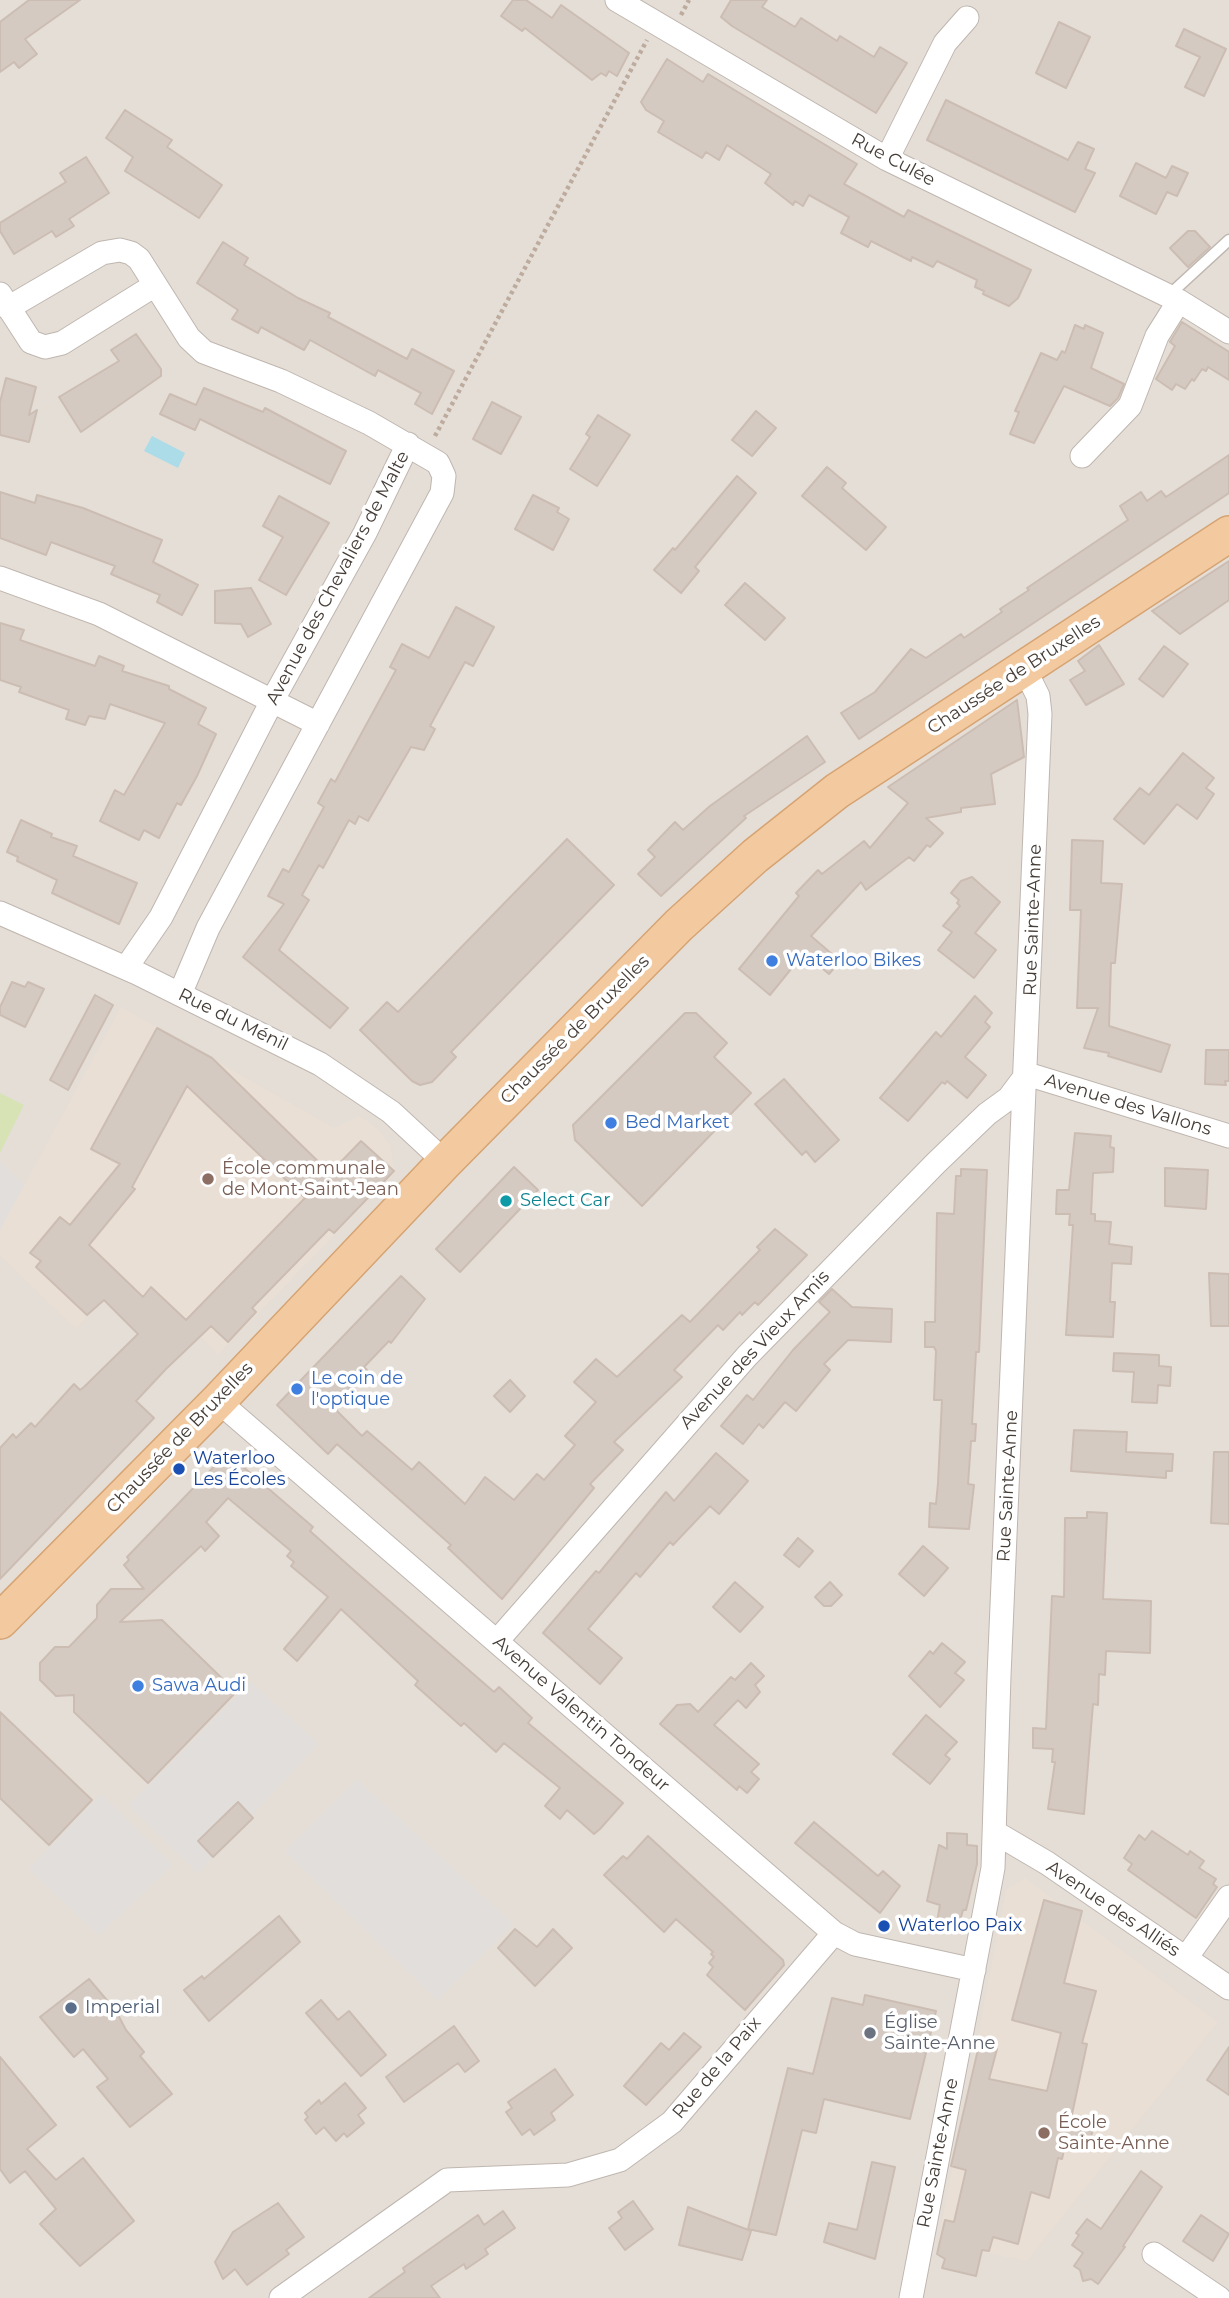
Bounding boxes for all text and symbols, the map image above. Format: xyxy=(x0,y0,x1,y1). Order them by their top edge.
street label: Rue Culée xyxy=(847,129,939,191)
street label: Avenue des Chevaliers de Malte xyxy=(262,447,414,709)
street label: Chaussée de Bruxelles xyxy=(923,611,1105,739)
street label: Rue Sainte-Anne xyxy=(1020,844,1046,996)
place label: Waterloo Bikes xyxy=(786,950,921,972)
street label: Chaussée de Bruxelles xyxy=(496,951,654,1109)
marker: Waterloo Bikes xyxy=(764,953,780,969)
street label: Rue du Ménil xyxy=(175,984,291,1056)
street label: Avenue des Vallons xyxy=(1042,1069,1214,1141)
place label: Bed Market xyxy=(625,1112,730,1134)
marker: Bed Market xyxy=(603,1115,619,1131)
place label: École communale de Mont-Saint-Jean xyxy=(222,1158,399,1200)
marker: École communale de Mont-Saint-Jean xyxy=(200,1171,216,1187)
place label: Select Car xyxy=(520,1190,610,1212)
marker: Select Car xyxy=(498,1193,514,1209)
street label: Avenue des Vieux Amis xyxy=(676,1266,834,1434)
street label: Chaussée de Bruxelles xyxy=(102,1358,258,1518)
place label: Le coin de l'optique xyxy=(311,1368,403,1410)
marker: Le coin de l'optique xyxy=(289,1381,305,1397)
street label: Rue Sainte-Anne xyxy=(993,1409,1023,1563)
place label: Waterloo Les Écoles xyxy=(193,1448,285,1490)
marker: Waterloo Les Écoles xyxy=(171,1461,187,1477)
street label: Avenue Valentin Tondeur xyxy=(488,1631,674,1797)
place label: Sawa Audi xyxy=(152,1675,246,1697)
marker: Sawa Audi xyxy=(130,1678,146,1694)
street label: Avenue des Alliés xyxy=(1042,1856,1184,1962)
place label: Waterloo Paix xyxy=(898,1915,1022,1937)
marker: Waterloo Paix xyxy=(876,1918,892,1934)
place label: Imperial xyxy=(85,1997,160,2019)
marker: Imperial xyxy=(63,2000,79,2016)
place label: Église Sainte-Anne xyxy=(884,2012,995,2054)
street label: Rue de la Paix xyxy=(668,2013,766,2123)
marker: Église Sainte-Anne xyxy=(862,2025,878,2041)
street label: Rue Sainte-Anne xyxy=(913,2076,963,2230)
place label: École Sainte-Anne xyxy=(1058,2112,1169,2154)
marker: École Sainte-Anne xyxy=(1036,2125,1052,2141)

